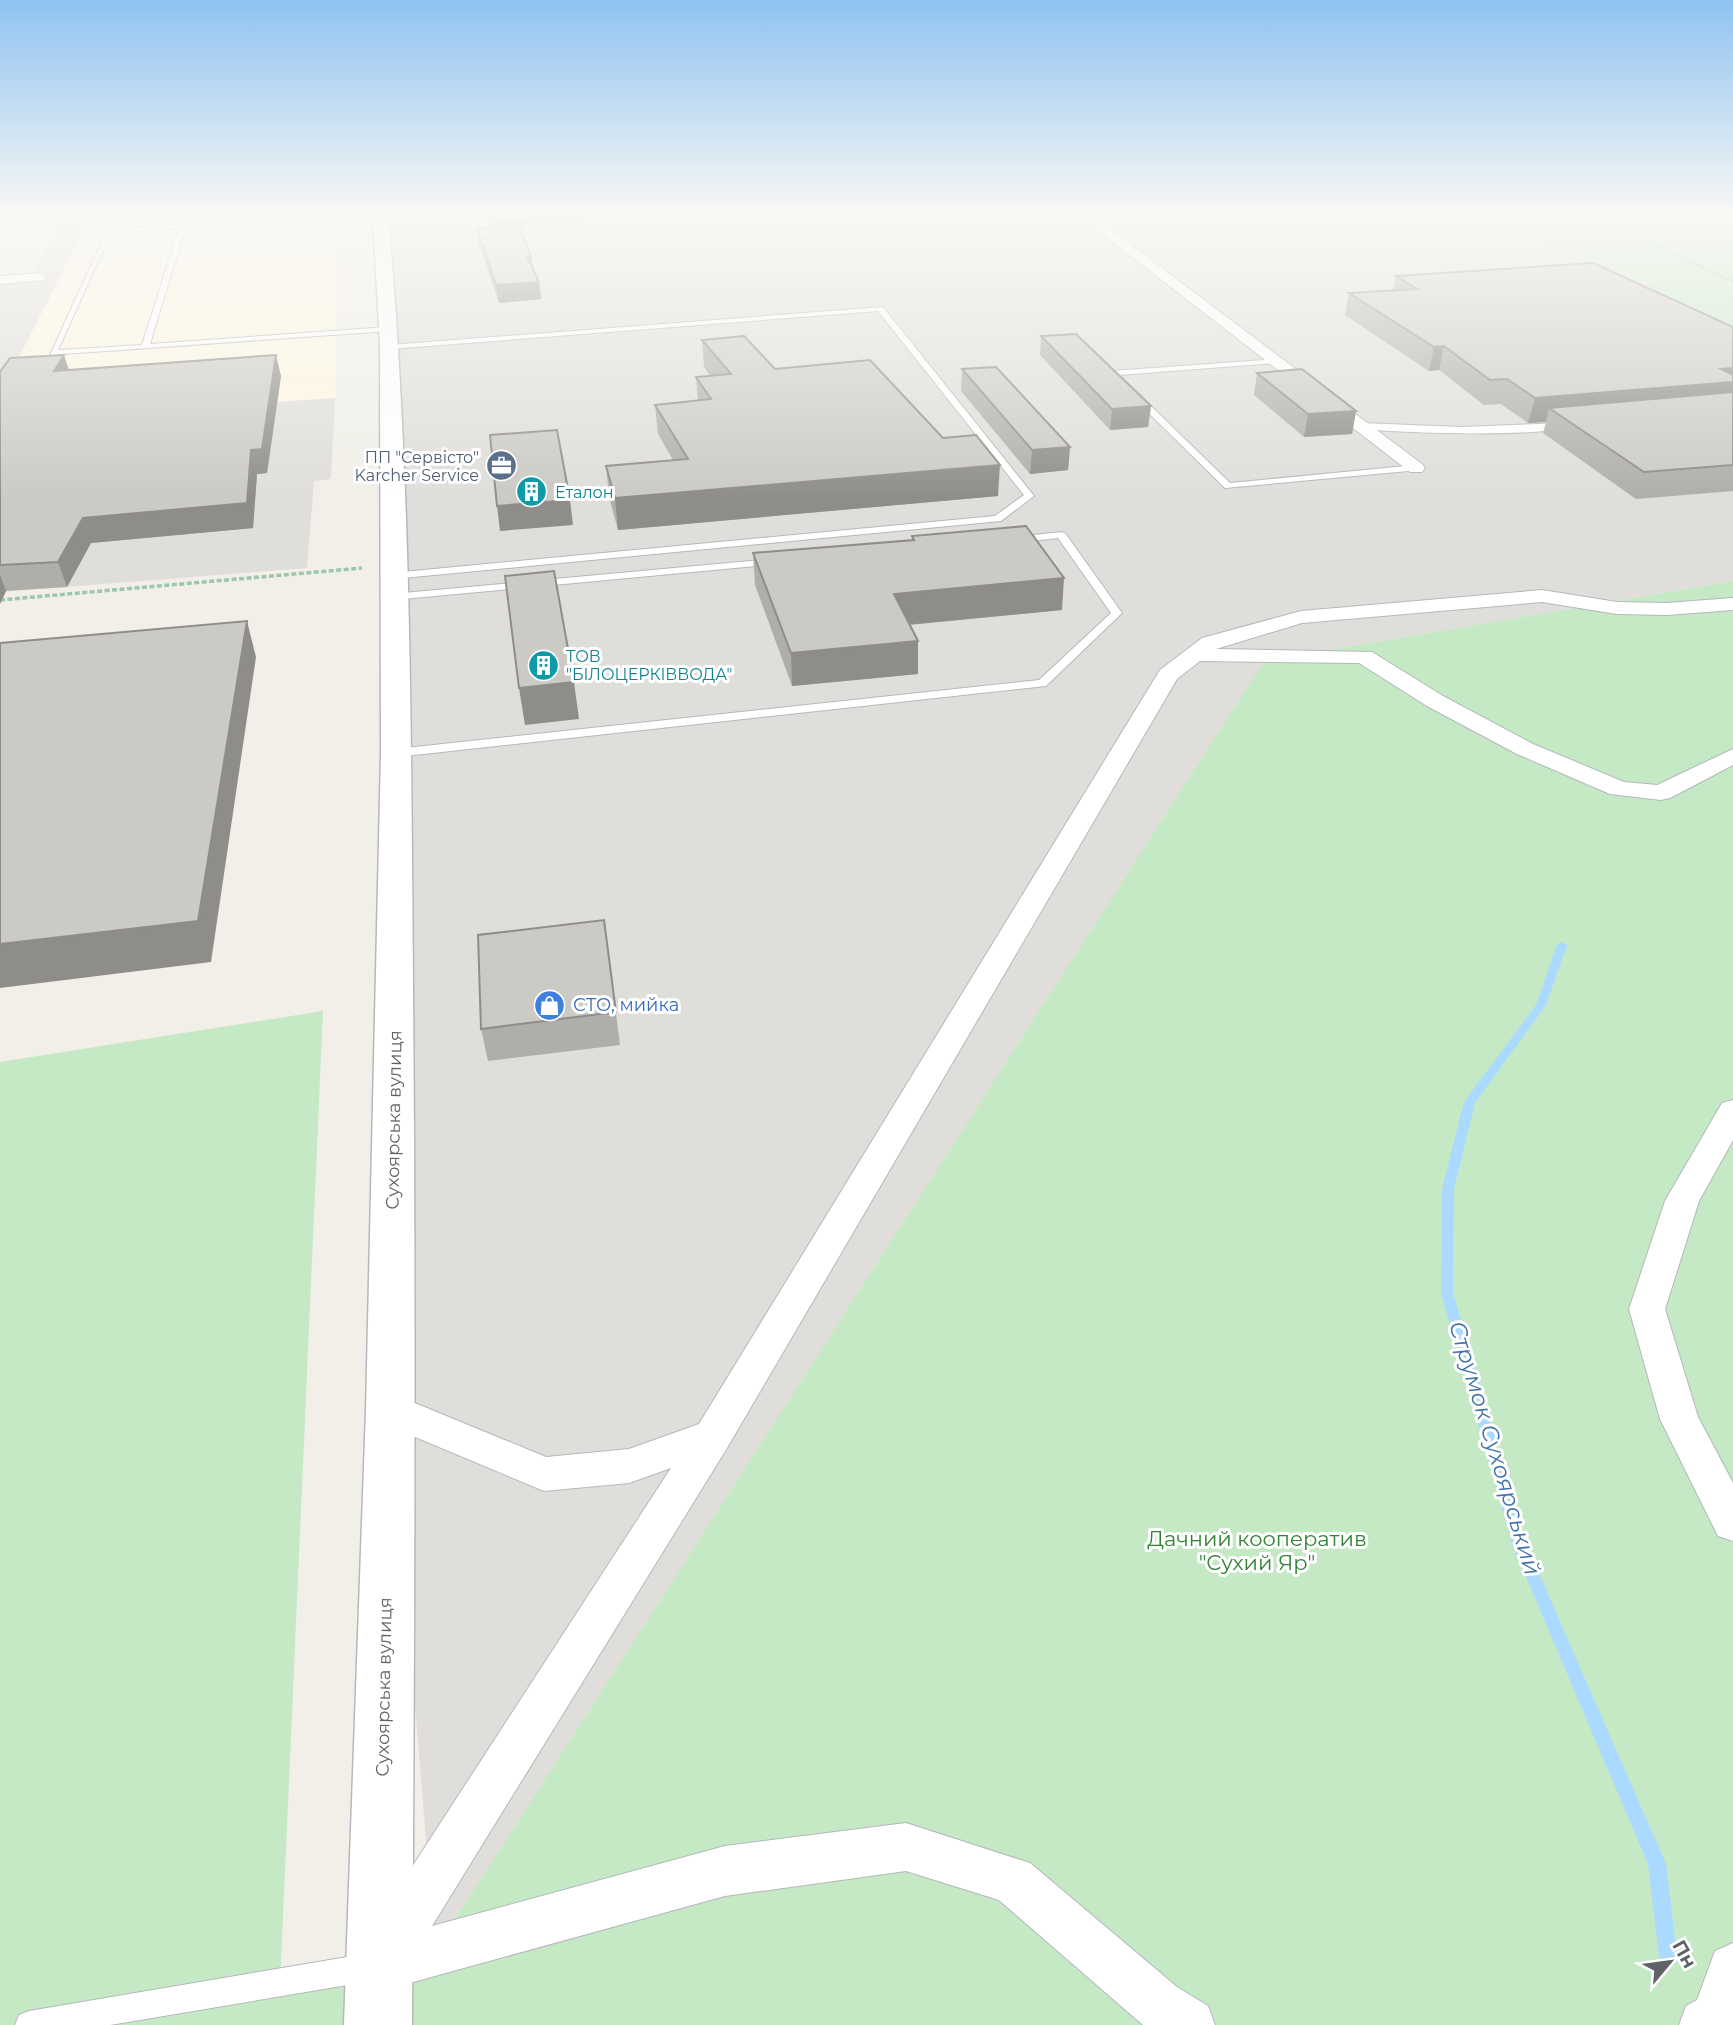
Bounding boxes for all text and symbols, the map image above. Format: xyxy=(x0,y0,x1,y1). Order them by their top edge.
place label: ПП "Сервісто" Karcher Service xyxy=(355,448,479,485)
office icon: ПП "Сервісто" Karcher Service xyxy=(485,449,519,483)
building icon: Еталон xyxy=(515,475,549,509)
place label: Еталон xyxy=(555,483,614,502)
place label: ТОВ "БІЛОЦЕРКІВВОДА" xyxy=(566,647,732,684)
building icon: ТОВ "БІЛОЦЕРКІВВОДА" xyxy=(526,648,560,682)
shop icon: СТО, мийка xyxy=(533,988,567,1022)
place label: СТО, мийка xyxy=(573,994,679,1016)
street label: Сухоярська вулиця xyxy=(381,1030,407,1210)
water label: Струмок Сухоярський xyxy=(1443,1317,1547,1579)
park label: Дачний кооператив "Сухий Яр" xyxy=(1147,1526,1367,1575)
street label: Сухоярська вулиця xyxy=(371,1597,397,1777)
north arrow xyxy=(1635,1927,1705,1997)
text: Пн xyxy=(1667,1936,1701,1972)

